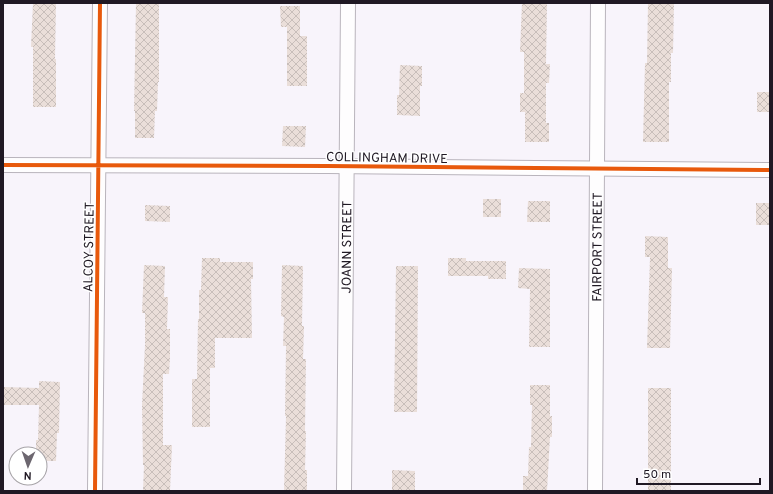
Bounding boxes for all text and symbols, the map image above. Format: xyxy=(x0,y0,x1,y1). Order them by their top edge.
street label: COLLINGHAM DRIVE xyxy=(326,150,448,168)
street label: FAIRPORT STREET xyxy=(590,192,607,302)
street label: JOANN STREET xyxy=(340,201,356,294)
street label: ALCOY STREET xyxy=(81,202,99,292)
north arrow xyxy=(8,446,48,486)
scale bar xyxy=(637,460,760,486)
text: 50 m xyxy=(643,467,671,483)
text: N xyxy=(23,468,32,482)

